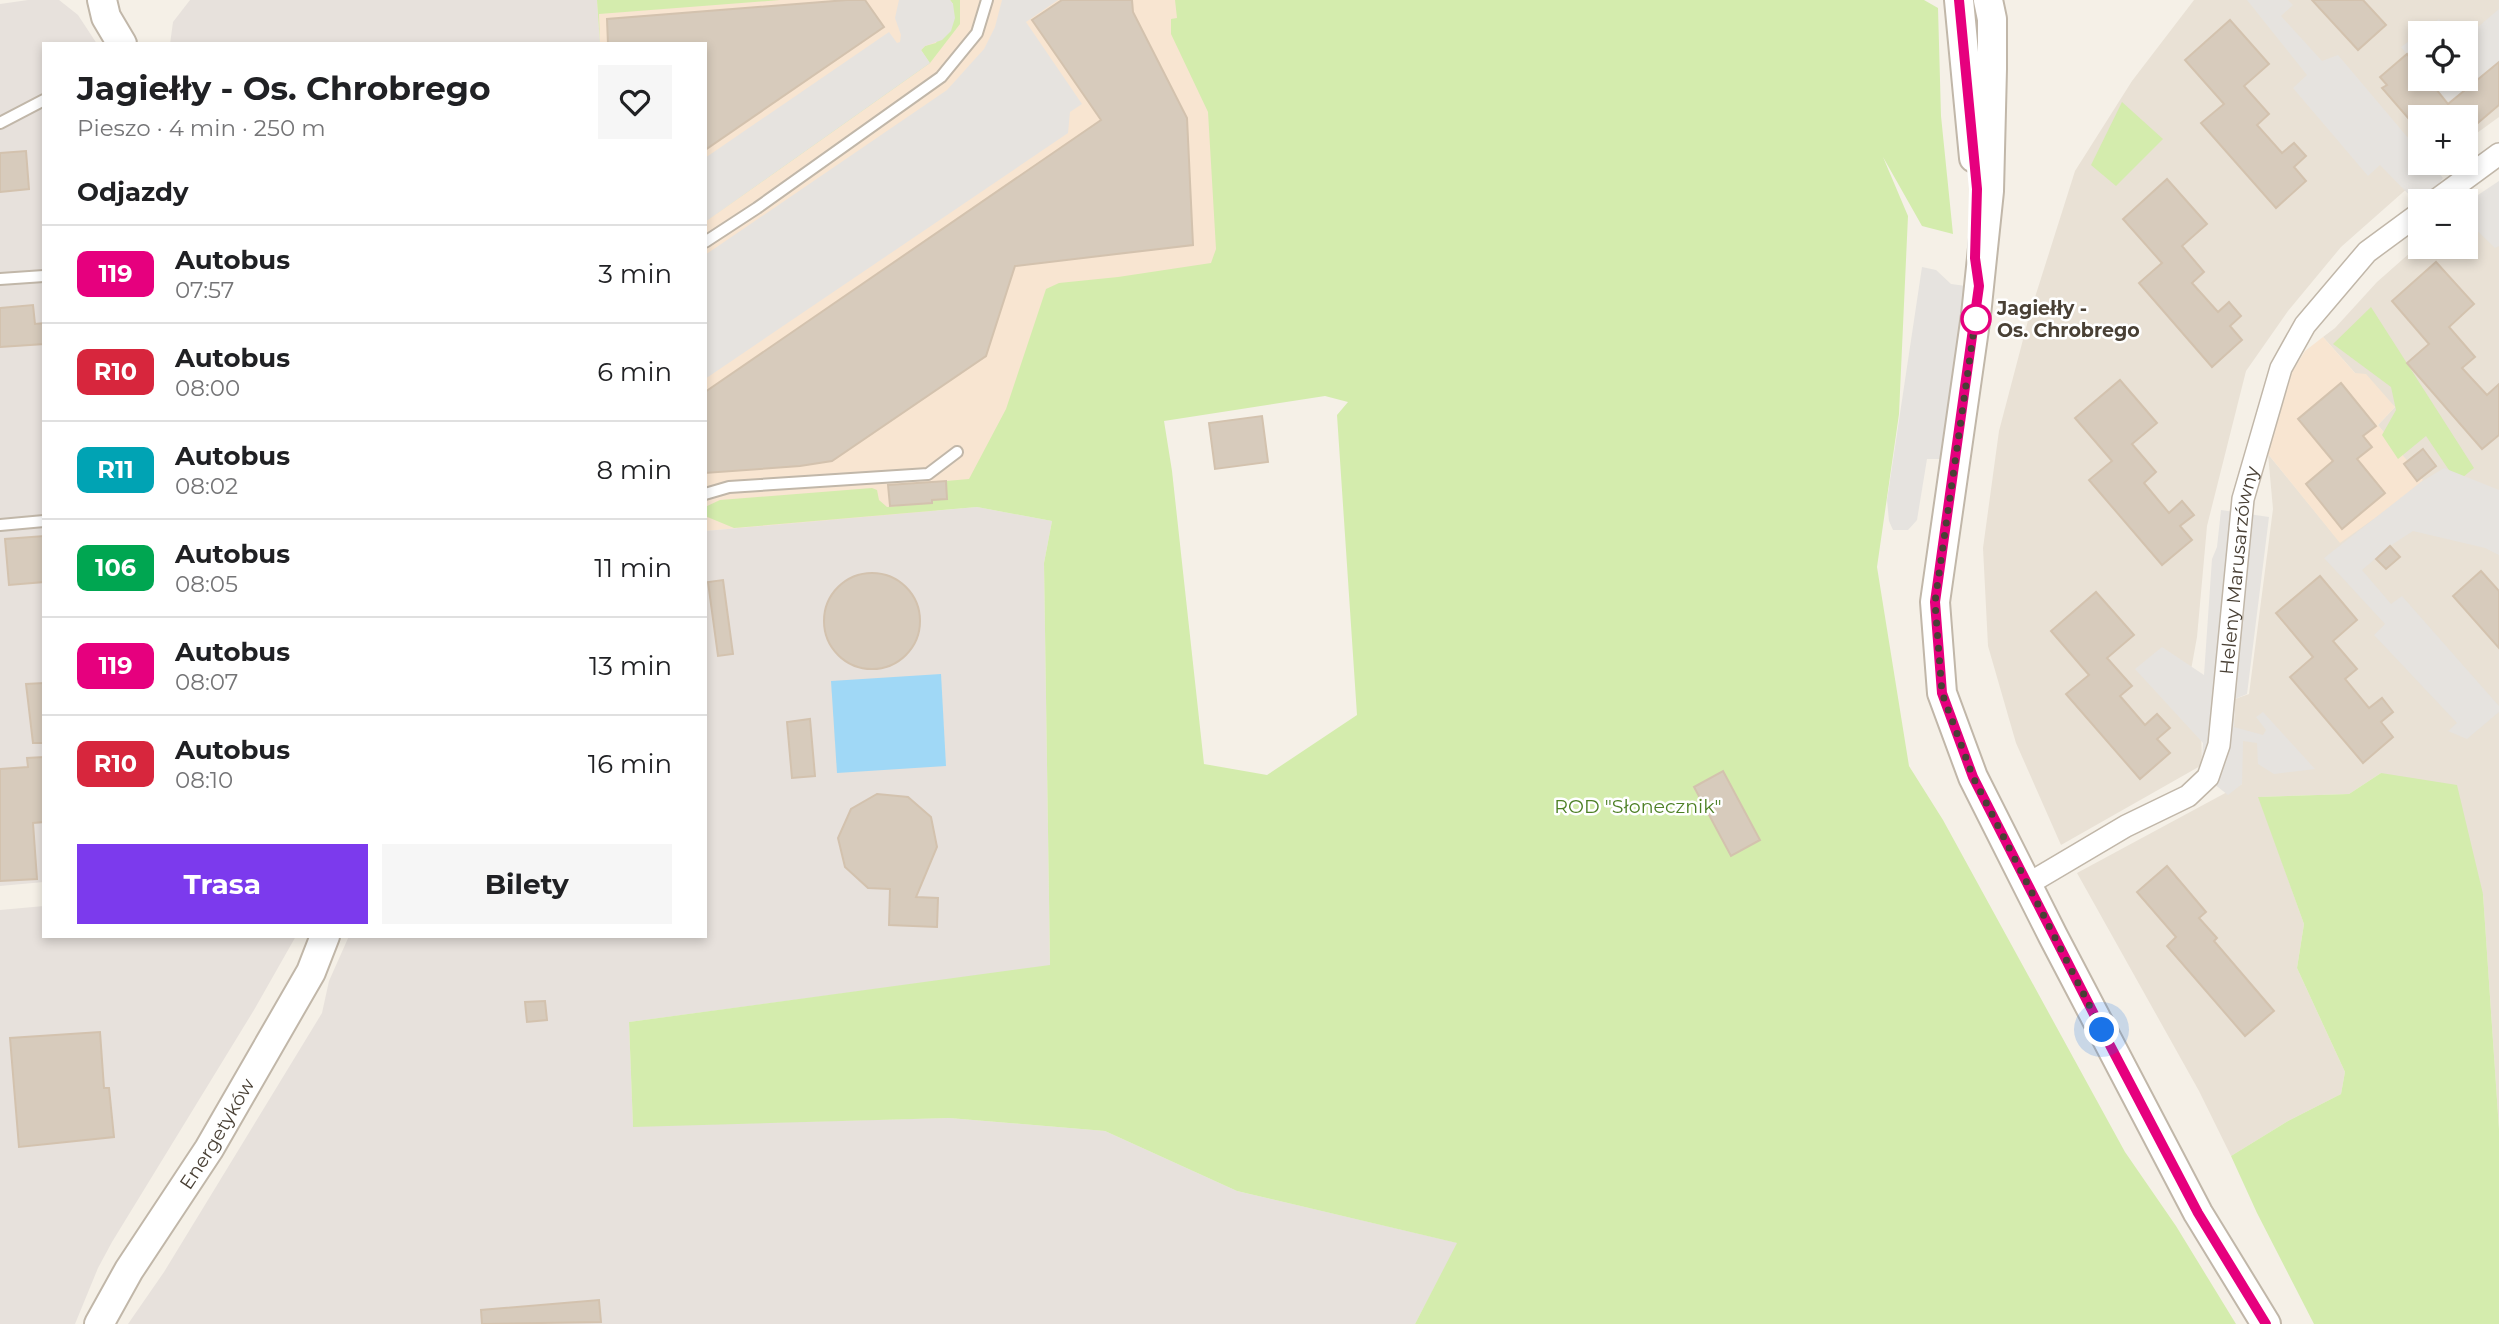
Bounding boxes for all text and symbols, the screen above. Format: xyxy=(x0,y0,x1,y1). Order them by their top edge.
map controls xyxy=(2408,21,2478,259)
button: locate xyxy=(2408,21,2478,91)
button: heart xyxy=(598,65,672,139)
text: Jagiełły - Os. Chrobrego xyxy=(77,68,491,108)
button: + xyxy=(2408,105,2478,175)
text: Pieszo · 4 min · 250 m xyxy=(77,114,326,142)
text: Odjazdy xyxy=(77,176,188,208)
button: − xyxy=(2408,189,2478,259)
text: Autobus xyxy=(175,244,290,276)
text: 3 min xyxy=(598,258,672,290)
text: 119 xyxy=(98,259,133,288)
text: 07:57 xyxy=(175,276,234,304)
place label: Jagiełły - Os. Chrobrego xyxy=(1996,297,2140,342)
marker: Jagiełły - Os. Chrobrego xyxy=(1961,304,1991,334)
text: Autobus xyxy=(175,342,290,374)
text: 6 min xyxy=(597,356,672,388)
text: R10 xyxy=(94,357,137,386)
text: 08:00 xyxy=(175,374,240,402)
text: Autobus xyxy=(175,440,290,472)
text: 8 min xyxy=(596,454,672,486)
text: R11 xyxy=(97,455,134,484)
street label: Heleny Marusarzówny xyxy=(2215,463,2264,676)
text: 08:02 xyxy=(175,472,238,500)
text: Autobus xyxy=(175,538,290,570)
text: 11 min xyxy=(594,552,672,584)
text: 106 xyxy=(95,553,136,582)
text: 08:05 xyxy=(175,570,238,598)
text: Autobus xyxy=(175,636,290,668)
text: 13 min xyxy=(589,650,672,682)
text: 119 xyxy=(98,651,133,680)
text: 08:07 xyxy=(175,668,238,696)
text: Autobus xyxy=(175,734,290,766)
text: 16 min xyxy=(588,748,672,780)
text: R10 xyxy=(94,749,137,778)
text: 08:10 xyxy=(175,766,233,794)
park label: ROD "Słonecznik" xyxy=(1554,795,1722,818)
button: Trasa xyxy=(77,844,368,924)
button: Bilety xyxy=(382,844,672,924)
your location xyxy=(2084,1012,2119,1047)
street label: Energetyków xyxy=(175,1074,259,1194)

